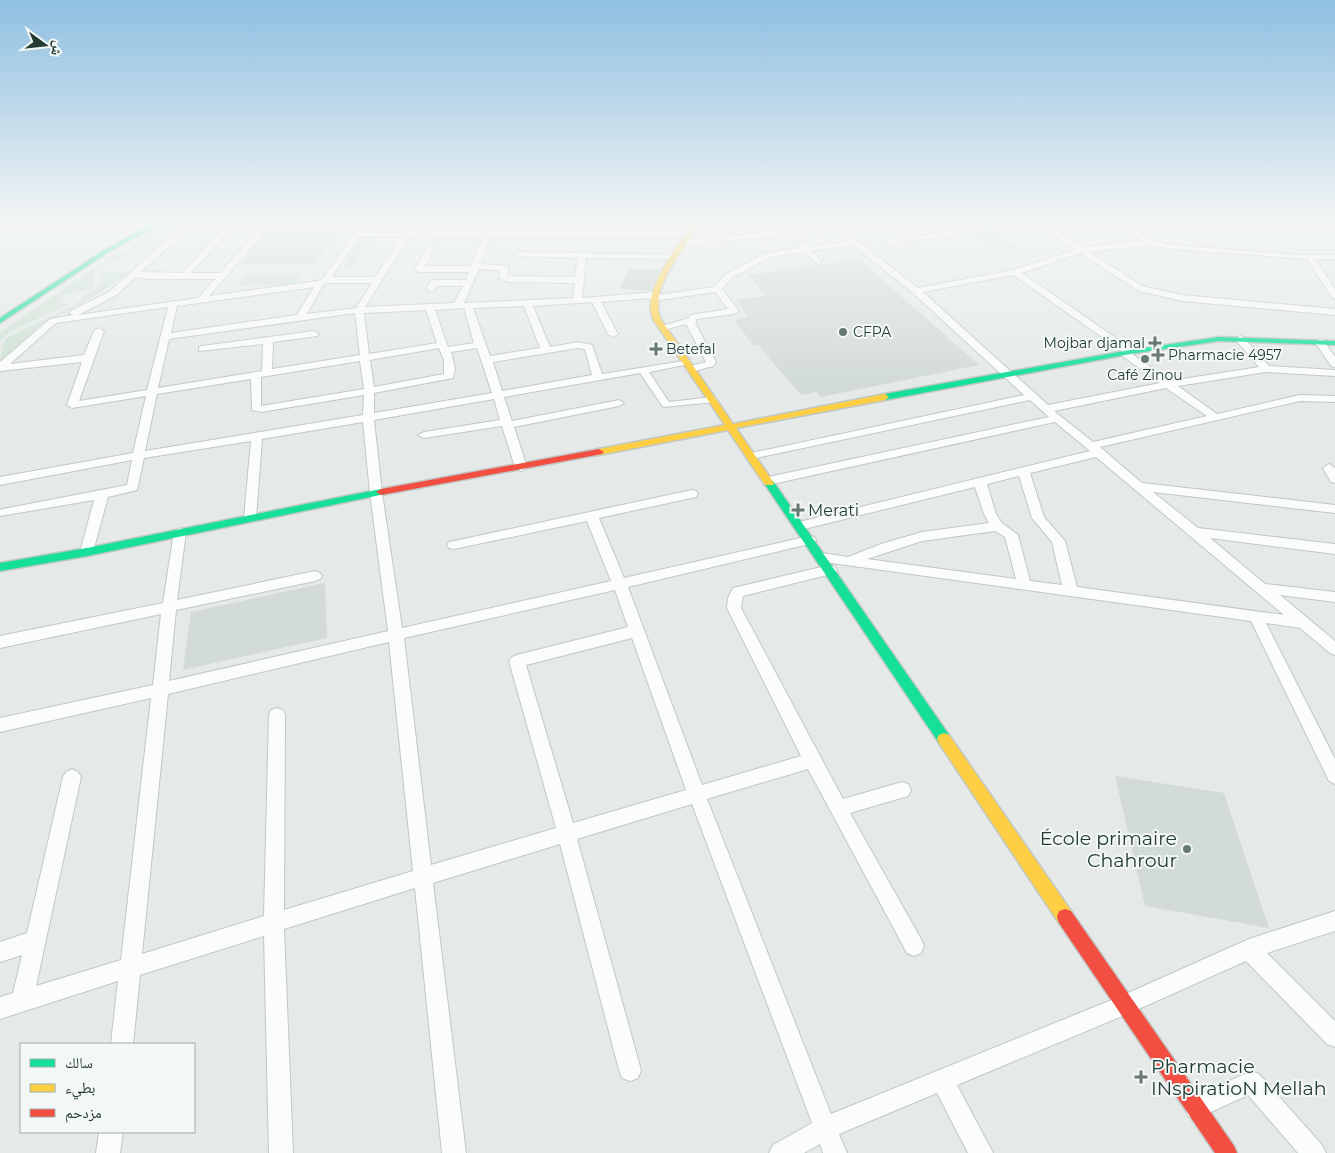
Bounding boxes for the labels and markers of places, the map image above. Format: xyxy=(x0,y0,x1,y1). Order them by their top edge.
place label: CFPA xyxy=(853,323,892,341)
marker: CFPA xyxy=(837,326,849,338)
place label: Mojbar djamal xyxy=(1044,334,1145,352)
marker: Mojbar djamal xyxy=(1149,337,1161,349)
place label: Betefal xyxy=(666,340,716,358)
marker: Betefal xyxy=(650,343,662,355)
place label: Pharmacie 4957 xyxy=(1168,346,1282,364)
marker: Pharmacie 4957 xyxy=(1152,349,1164,361)
marker: Café Zinou xyxy=(1139,353,1151,365)
place label: Café Zinou xyxy=(1107,366,1183,384)
place label: Merati xyxy=(808,501,859,520)
marker: Merati xyxy=(792,504,804,516)
place label: École primaire Chahrour xyxy=(1040,827,1177,872)
marker: École primaire Chahrour xyxy=(1181,843,1193,855)
place label: Pharmacie INspiratioN Mellah xyxy=(1151,1055,1327,1100)
marker: Pharmacie INspiratioN Mellah xyxy=(1135,1071,1147,1083)

